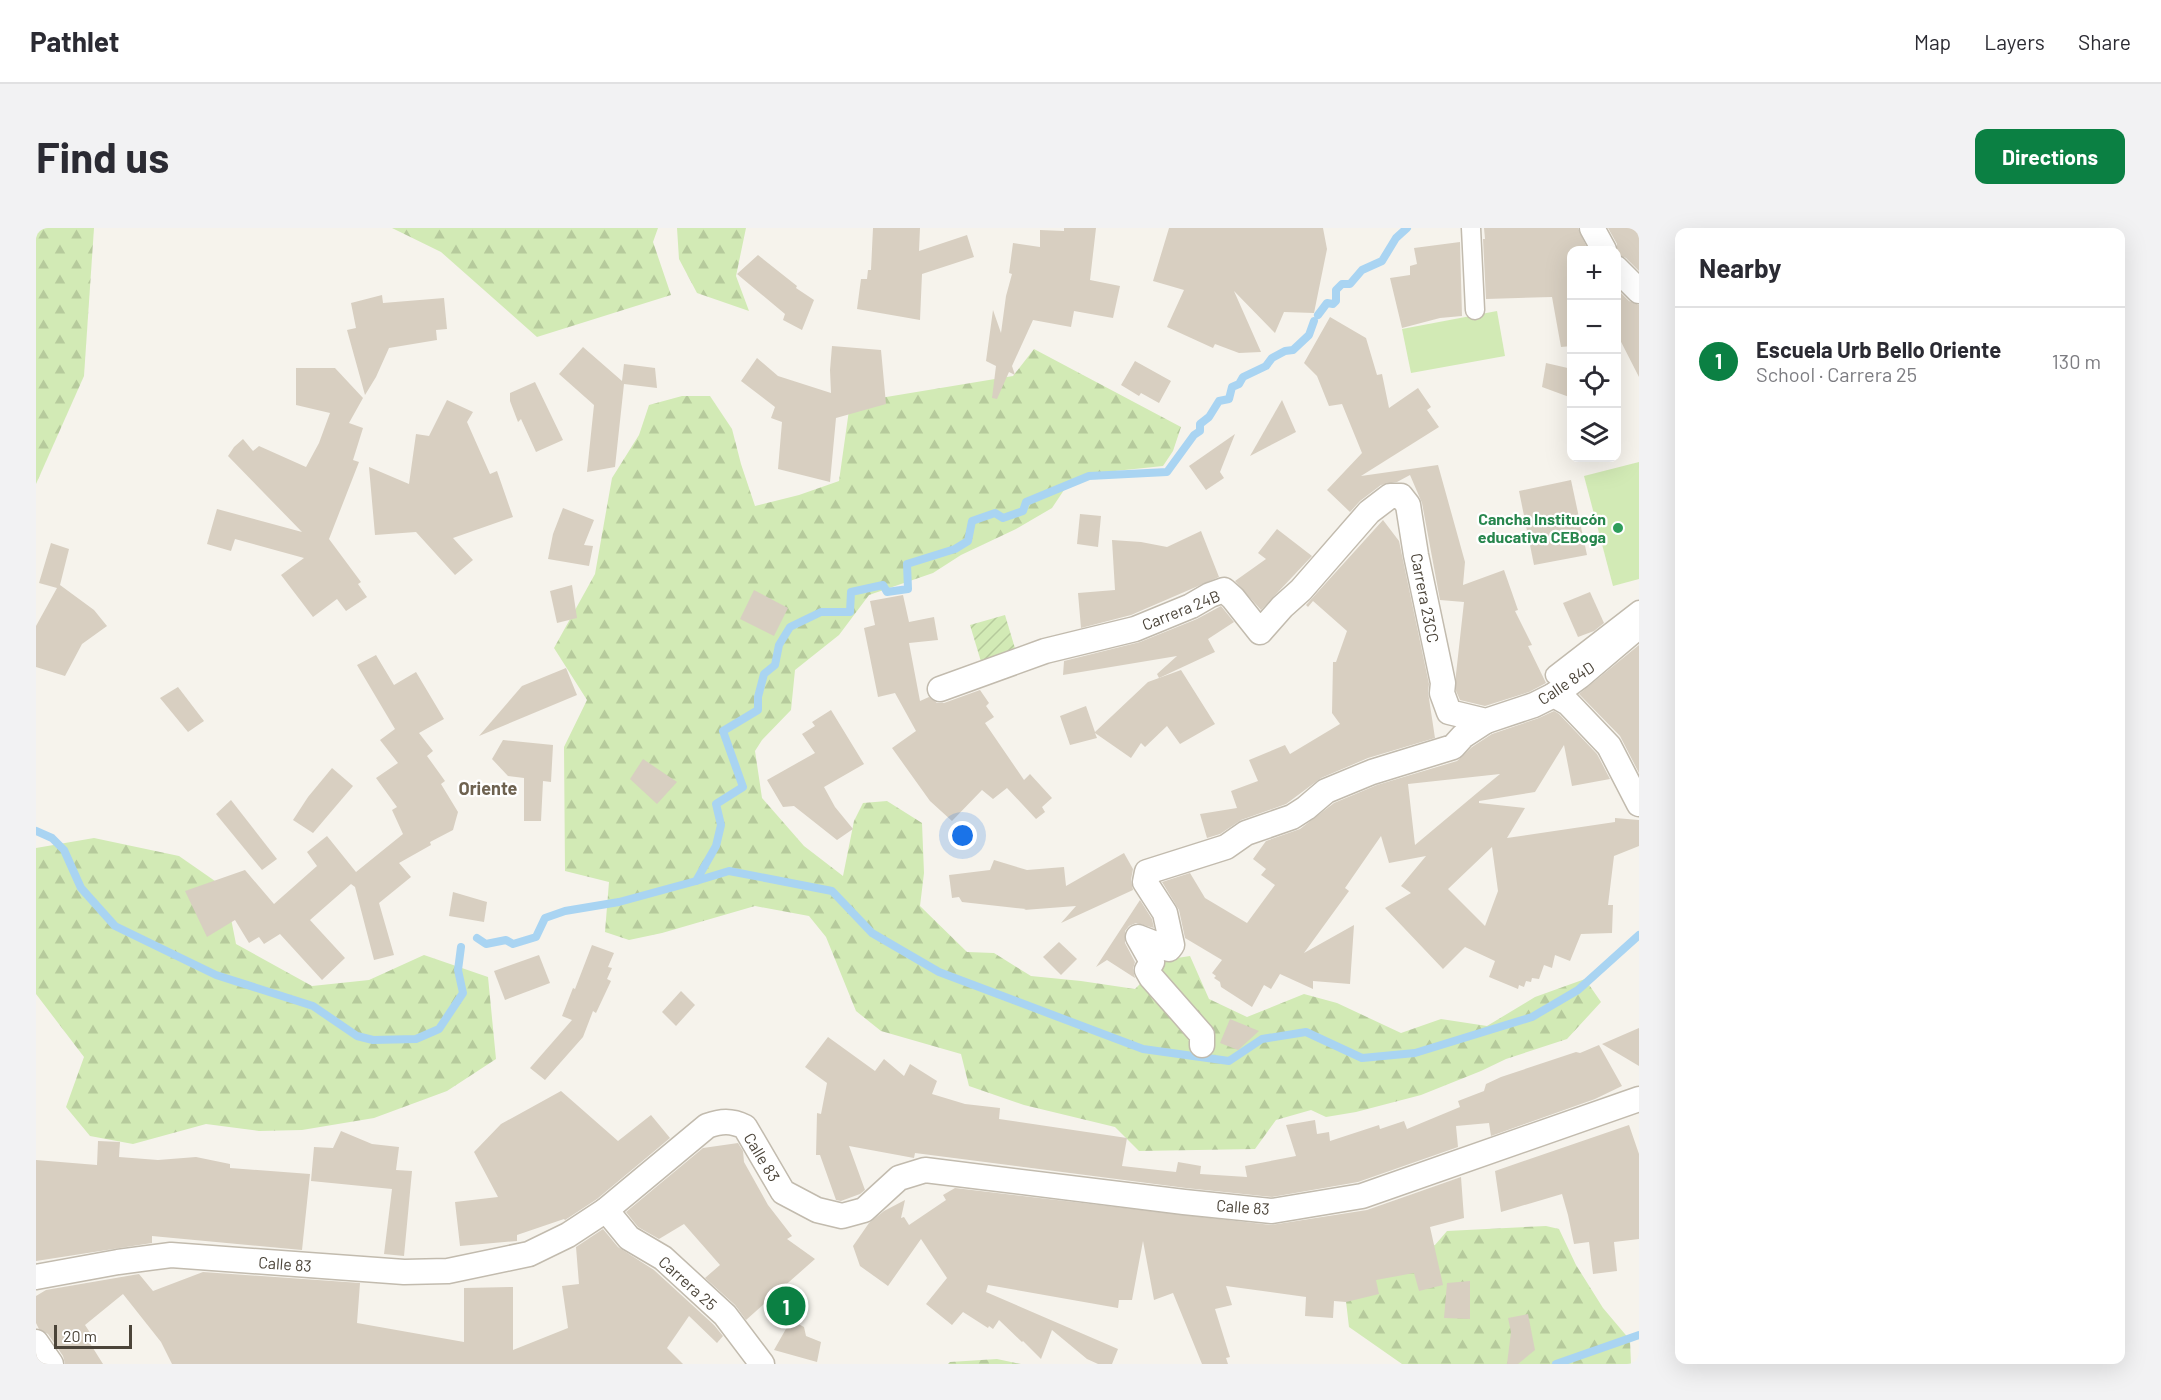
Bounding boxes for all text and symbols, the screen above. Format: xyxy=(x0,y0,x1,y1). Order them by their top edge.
text: Pathlet xyxy=(30,24,119,58)
text: Map xyxy=(1914,29,1951,54)
text: Layers xyxy=(1984,29,2045,54)
text: Share xyxy=(2078,29,2131,54)
button: Directions xyxy=(1975,129,2125,184)
text: Find us xyxy=(36,131,169,181)
map controls xyxy=(1567,246,1621,462)
button: + xyxy=(1567,246,1621,300)
text: Nearby xyxy=(1699,252,1781,283)
button: − xyxy=(1567,300,1621,354)
text: Escuela Urb Bello Oriente xyxy=(1756,336,2001,362)
text: 1 xyxy=(1715,349,1722,373)
text: 130 m xyxy=(2052,349,2101,373)
button: locate xyxy=(1567,354,1621,408)
text: School · Carrera 25 xyxy=(1756,362,1917,386)
button: layers xyxy=(1567,408,1621,462)
place label: Cancha Institucón educativa CEBoga xyxy=(1478,509,1606,546)
marker: Cancha Institucón educativa CEBoga xyxy=(1611,521,1625,535)
street label: Carrera 23CC xyxy=(1407,551,1444,644)
street label: Carrera 24B xyxy=(1139,585,1223,634)
street label: Calle 84D xyxy=(1534,657,1598,708)
district label: Oriente xyxy=(459,777,518,799)
your location xyxy=(948,821,977,850)
street label: Calle 83 xyxy=(741,1129,784,1185)
street label: Calle 83 xyxy=(1216,1195,1270,1218)
street label: Calle 83 xyxy=(258,1252,312,1275)
street label: Carrera 25 xyxy=(655,1252,721,1314)
pin: 1 xyxy=(766,1284,806,1328)
scale bar xyxy=(54,1322,132,1350)
text: 20 m xyxy=(63,1326,97,1345)

